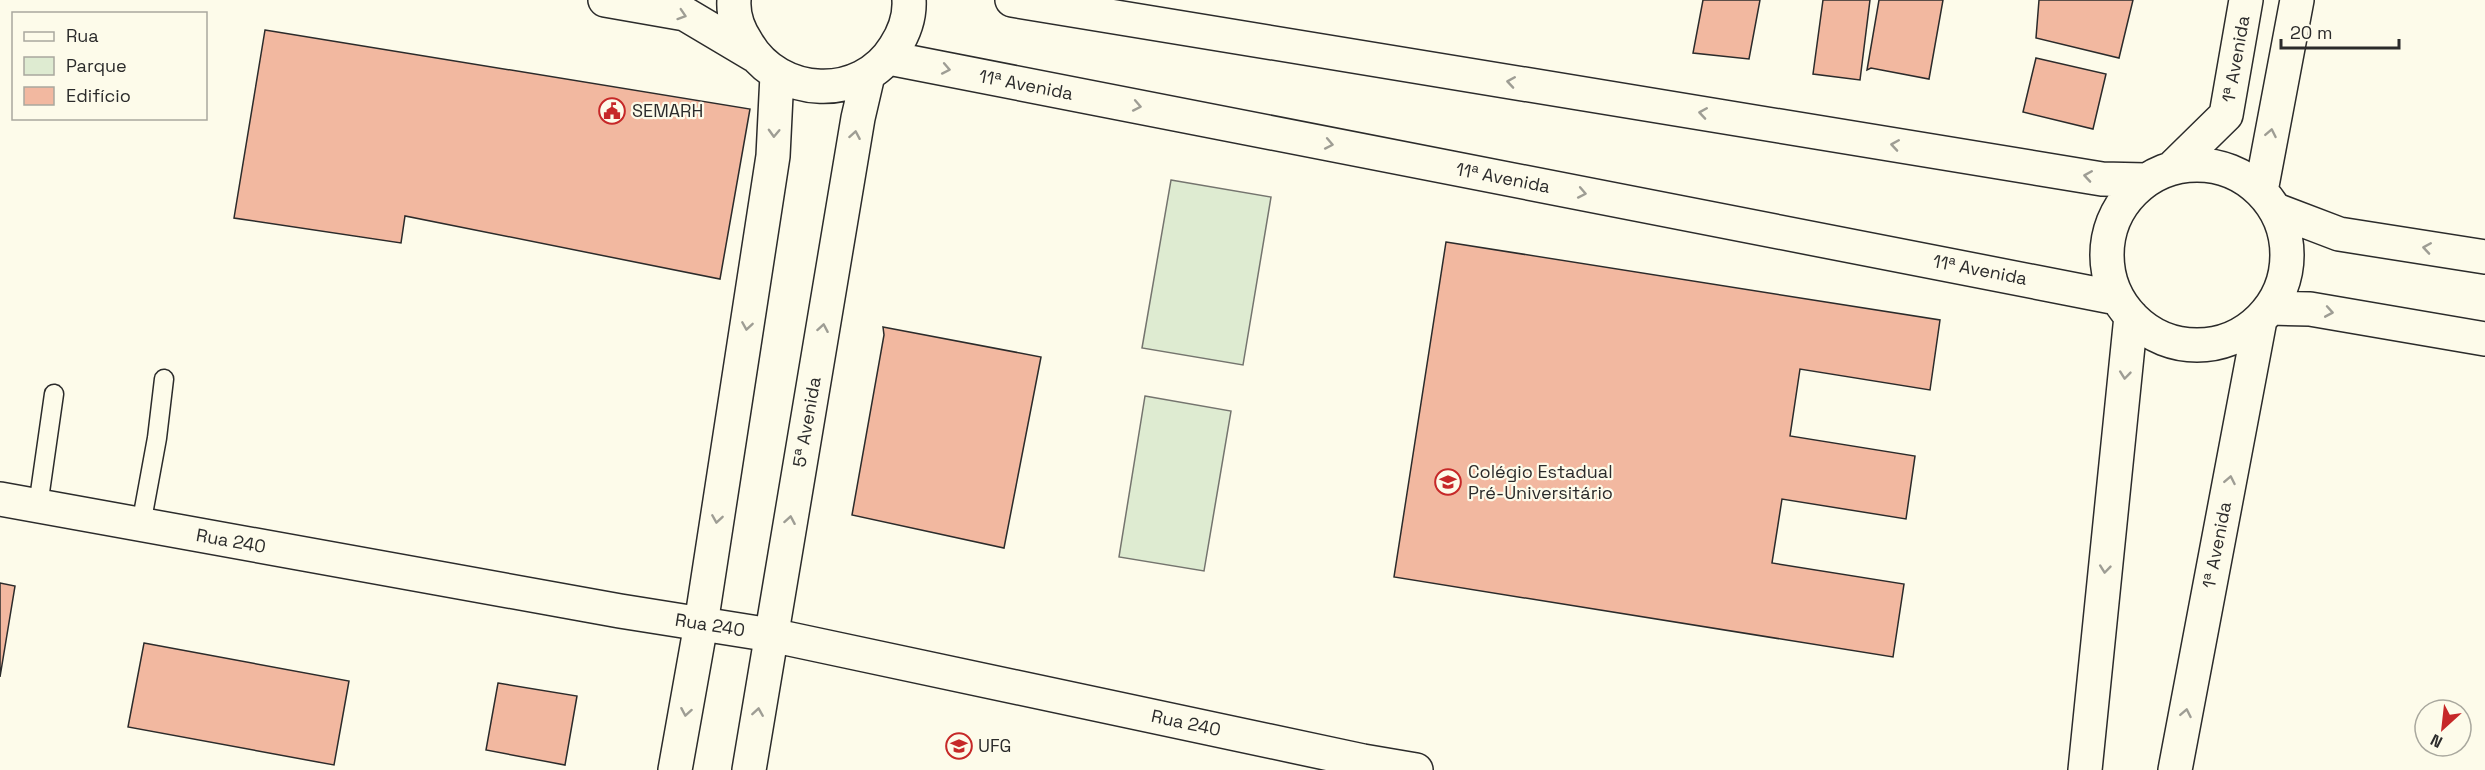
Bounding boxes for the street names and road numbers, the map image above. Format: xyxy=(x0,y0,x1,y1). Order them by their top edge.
street label: 1ª Avenida xyxy=(2217,14,2254,104)
street label: 11ª Avenida xyxy=(977,64,1075,105)
street label: 11ª Avenida xyxy=(1454,157,1552,198)
street label: 11ª Avenida xyxy=(1931,249,2029,290)
street label: 5ª Avenida xyxy=(787,375,826,469)
street label: 1ª Avenida xyxy=(2197,500,2236,590)
street label: Rua 240 xyxy=(194,523,268,558)
street label: Rua 240 xyxy=(673,608,747,641)
street label: Rua 240 xyxy=(1149,704,1223,741)

